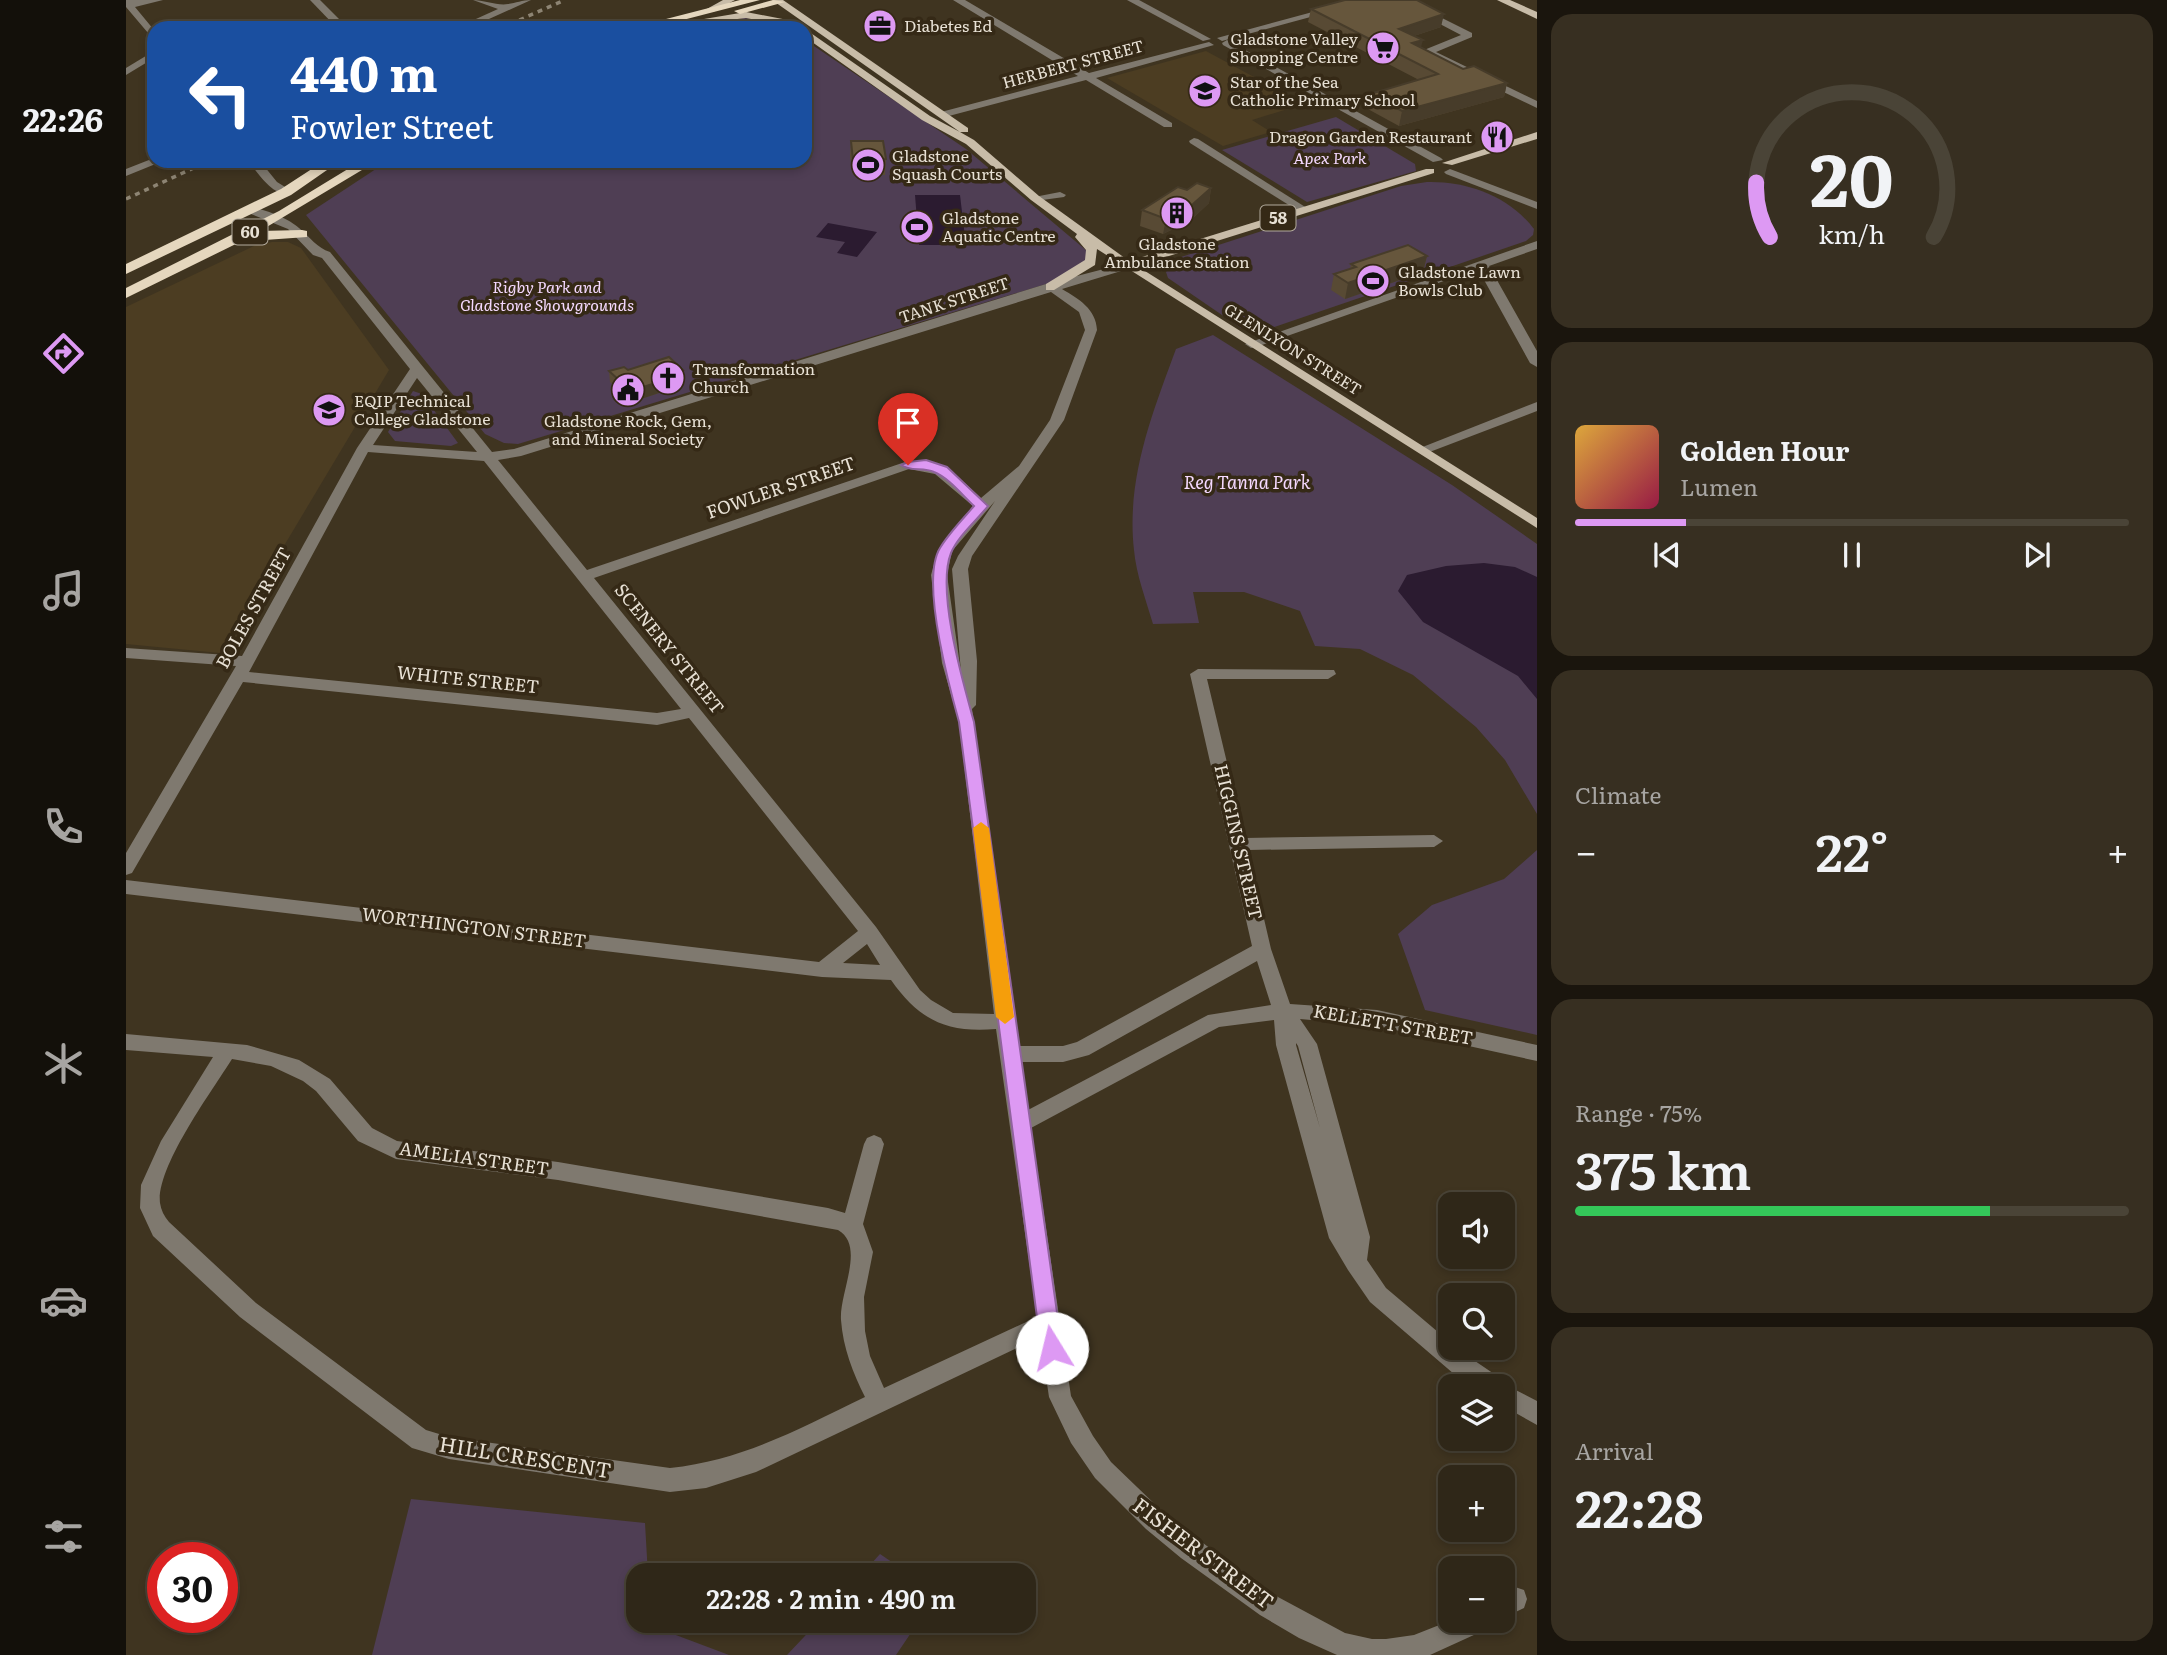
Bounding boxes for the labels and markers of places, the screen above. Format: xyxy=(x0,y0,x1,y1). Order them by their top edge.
office icon: Diabetes Ed xyxy=(861,7,899,45)
place label: Diabetes Ed xyxy=(904,13,993,37)
place label: Gladstone Valley Shopping Centre xyxy=(1230,26,1359,68)
supermarket icon: Gladstone Valley Shopping Centre xyxy=(1364,29,1402,67)
place label: Star of the Sea Catholic Primary School xyxy=(1230,69,1415,111)
school or university icon: Star of the Sea Catholic Primary School xyxy=(1186,72,1224,110)
restaurant icon: Dragon Garden Restaurant xyxy=(1478,118,1516,156)
place label: Dragon Garden Restaurant xyxy=(1269,124,1473,148)
place label: Gladstone Squash Courts xyxy=(892,143,1002,185)
sports icon: Gladstone Squash Courts xyxy=(849,146,887,184)
building icon: Gladstone Ambulance Station xyxy=(1158,194,1196,232)
place label: Gladstone Aquatic Centre xyxy=(942,205,1056,247)
sports icon: Gladstone Aquatic Centre xyxy=(898,208,936,246)
place label: Gladstone Ambulance Station xyxy=(1104,231,1250,273)
place label: Gladstone Lawn Bowls Club xyxy=(1398,259,1521,301)
sports icon: Gladstone Lawn Bowls Club xyxy=(1354,262,1392,300)
place label: Transformation Church xyxy=(692,356,816,398)
church icon: Transformation Church xyxy=(649,359,687,397)
public building icon: Gladstone Rock, Gem, and Mineral Society xyxy=(609,371,647,409)
place label: EQIP Technical College Gladstone xyxy=(354,388,490,430)
school or university icon: EQIP Technical College Gladstone xyxy=(310,391,348,429)
pin xyxy=(878,393,938,465)
place label: Gladstone Rock, Gem, and Mineral Society xyxy=(544,408,712,450)

